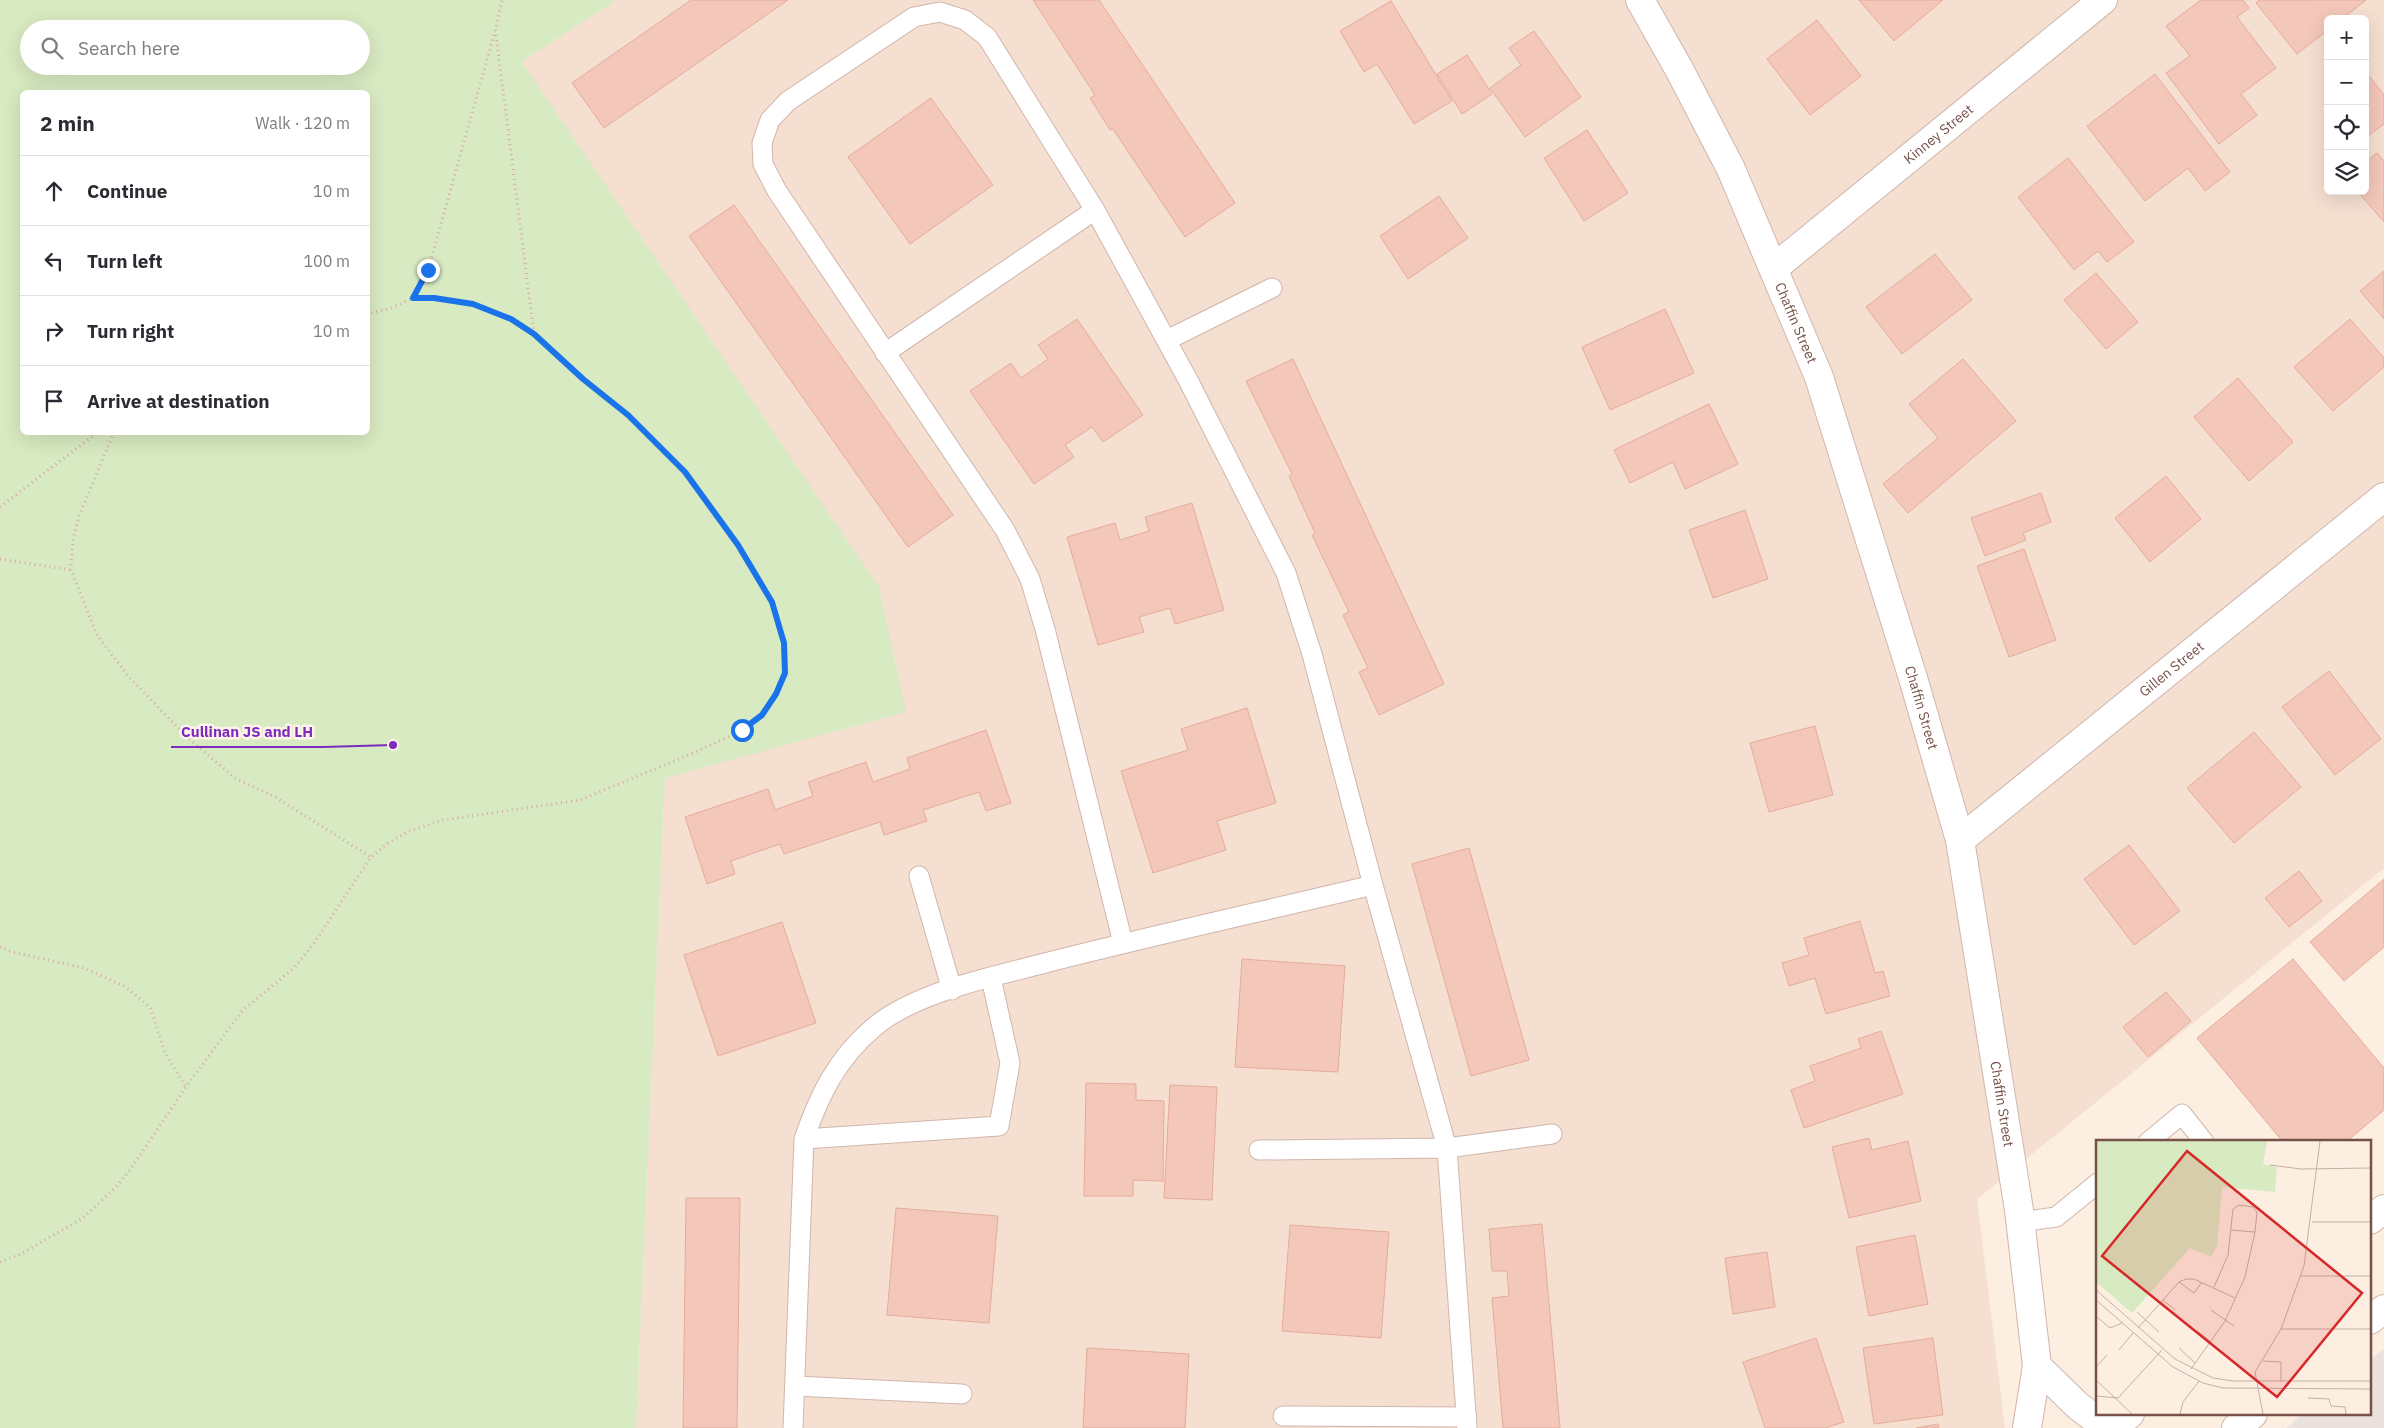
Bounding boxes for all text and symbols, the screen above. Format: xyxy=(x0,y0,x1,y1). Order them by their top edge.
map controls xyxy=(2324,15,2369,195)
button: + xyxy=(2324,15,2369,60)
search box xyxy=(20,20,370,75)
icon: search xyxy=(38,34,66,62)
text: Search here xyxy=(78,36,180,60)
button: − xyxy=(2324,60,2369,105)
street label: Kinney Street xyxy=(1900,100,1977,168)
button: locate xyxy=(2324,105,2369,150)
text: 2 min xyxy=(40,109,95,137)
text: Walk · 120 m xyxy=(255,113,350,133)
button: layers xyxy=(2324,150,2369,195)
icon: ahead xyxy=(40,177,68,205)
text: Continue xyxy=(87,179,167,203)
text: 10 m xyxy=(313,181,350,201)
icon: left xyxy=(40,247,68,275)
text: Turn left xyxy=(87,249,163,273)
text: 100 m xyxy=(303,251,350,271)
route end xyxy=(417,259,440,282)
street label: Chaffin Street xyxy=(1771,280,1821,366)
icon: right xyxy=(40,317,68,345)
text: Turn right xyxy=(87,319,174,343)
text: 10 m xyxy=(313,321,350,341)
icon: arrive xyxy=(40,387,68,415)
text: Arrive at destination xyxy=(87,389,270,413)
street label: Gillen Street xyxy=(2135,637,2208,701)
street label: Chaffin Street xyxy=(1901,664,1942,752)
callout: Cullinan JS and LH xyxy=(171,717,323,747)
route start xyxy=(731,719,754,742)
text: Cullinan JS and LH xyxy=(181,722,313,741)
street label: Chaffin Street xyxy=(1986,1060,2018,1148)
inset map xyxy=(2096,1140,2372,1416)

